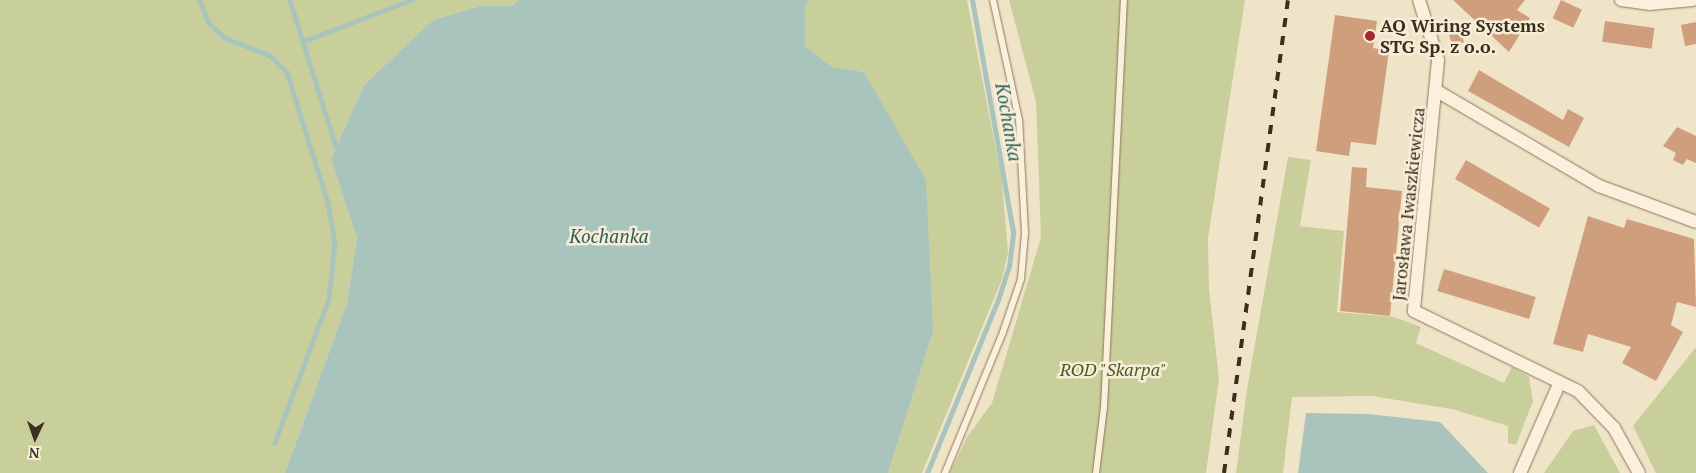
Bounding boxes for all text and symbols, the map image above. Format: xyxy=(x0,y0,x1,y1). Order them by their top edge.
place label: AQ Wiring Systems STG Sp. z o.o. xyxy=(1380,15,1545,58)
marker: AQ Wiring Systems STG Sp. z o.o. xyxy=(1364,30,1376,42)
water label: Kochanka xyxy=(991,81,1027,163)
street label: Jarosława Iwaszkiewicza xyxy=(1387,106,1429,302)
water label: Kochanka xyxy=(569,225,649,247)
park label: ROD "Skarpa" xyxy=(1059,358,1167,380)
north arrow xyxy=(10,413,60,463)
text: N xyxy=(28,444,40,463)

